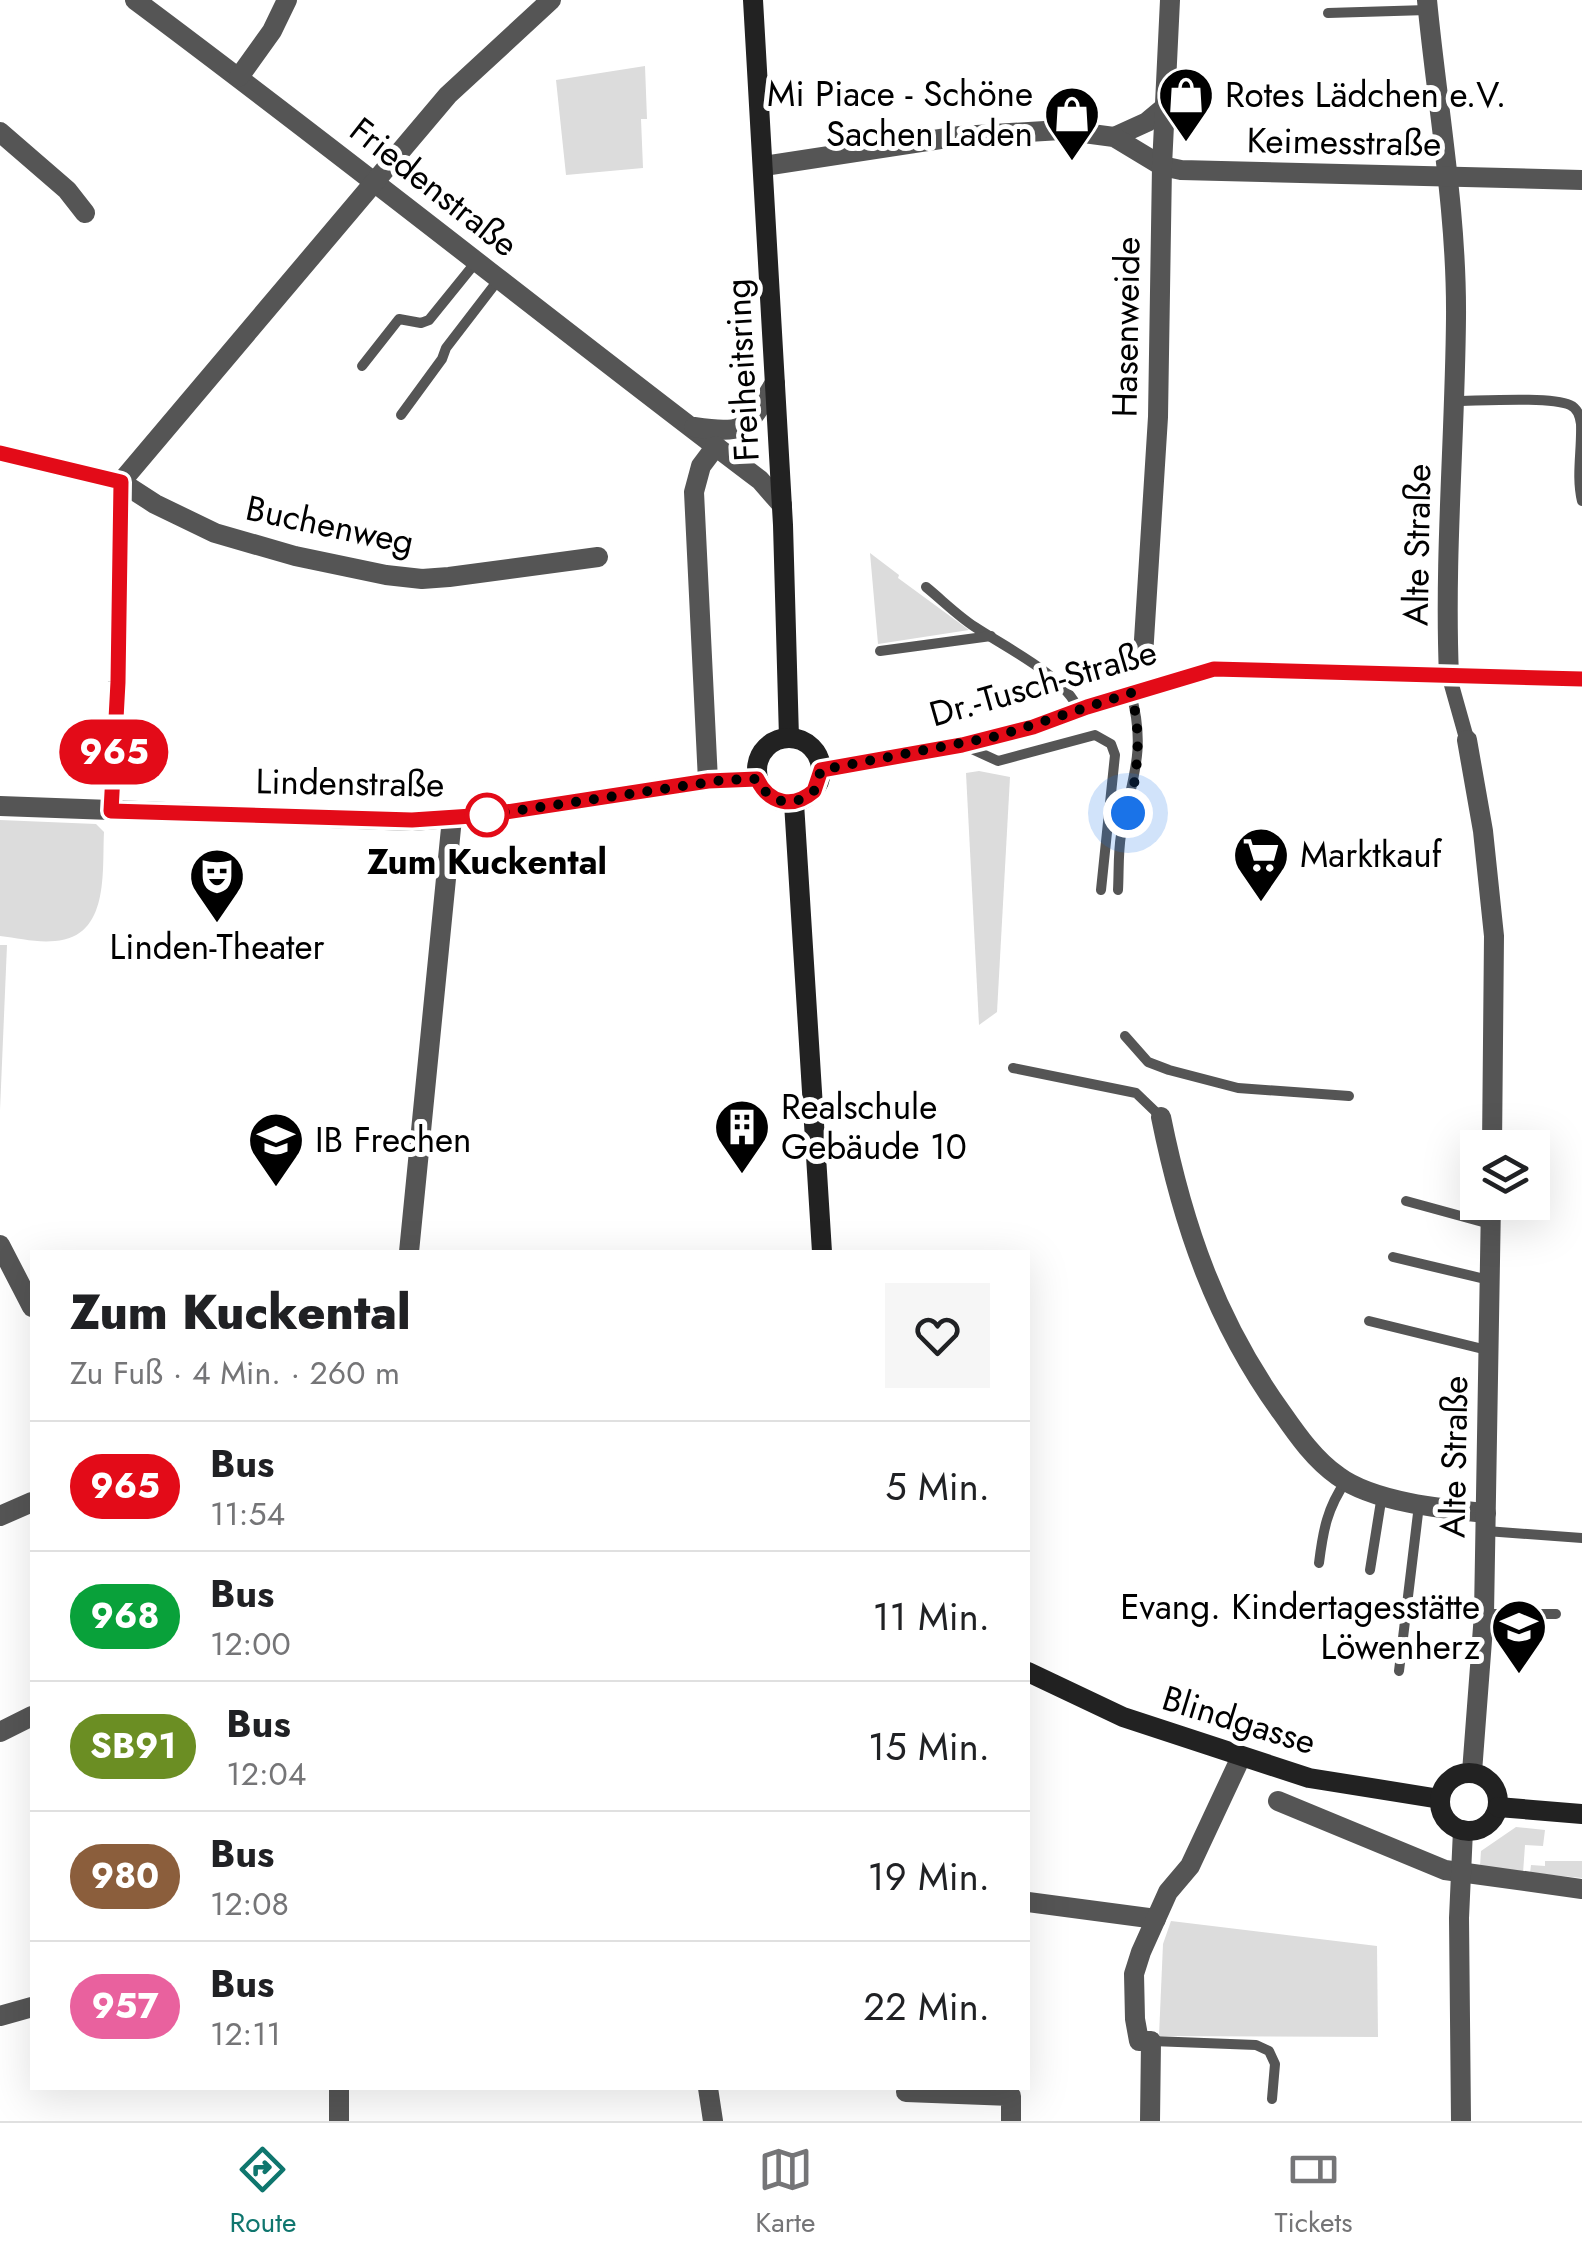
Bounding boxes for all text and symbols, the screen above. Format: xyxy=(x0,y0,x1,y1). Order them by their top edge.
shop icon: Rotes Lädchen e.V. xyxy=(1156,65,1216,144)
place label: Mi Piace - Schöne Sachen Laden xyxy=(767,69,1033,159)
place label: Rotes Lädchen e.V. xyxy=(1225,70,1506,120)
shop icon: Mi Piace - Schöne Sachen Laden xyxy=(1042,84,1102,163)
street label: Friedenstraße xyxy=(339,105,529,269)
street label: Keimesstraße xyxy=(1246,115,1442,169)
street label: Hasenweide xyxy=(1099,236,1153,418)
street label: Freiheitsring xyxy=(712,277,772,463)
street label: Alte Straße xyxy=(1391,463,1443,627)
street label: Buchenweg xyxy=(241,483,419,567)
street label: Dr.-Tusch-Straße xyxy=(924,627,1162,739)
line badge: 965 xyxy=(56,720,172,784)
text: 965 xyxy=(79,727,149,777)
street label: Lindenstraße xyxy=(255,756,445,810)
your location xyxy=(1103,788,1153,838)
marker: Zum Kuckental xyxy=(466,794,508,836)
supermarket icon: Marktkauf xyxy=(1231,825,1291,904)
place label: Marktkauf xyxy=(1300,830,1443,880)
place label: Zum Kuckental xyxy=(367,837,607,887)
theatre icon: Linden-Theater xyxy=(187,846,247,925)
place label: Linden-Theater xyxy=(110,922,324,972)
place label: Realschule Gebäude 10 xyxy=(781,1082,967,1172)
building icon: Realschule Gebäude 10 xyxy=(712,1097,772,1176)
school or university icon: IB Frechen xyxy=(246,1110,306,1189)
place label: IB Frechen xyxy=(315,1115,471,1165)
map controls xyxy=(1460,1130,1550,1220)
button: layers xyxy=(1460,1130,1550,1220)
text: Zum Kuckental xyxy=(70,1278,411,1347)
button: heart xyxy=(885,1283,990,1388)
text: Zu Fuß · 4 Min. · 260 m xyxy=(70,1350,400,1396)
street label: Alte Straße xyxy=(1428,1375,1480,1539)
text: Bus xyxy=(210,1436,274,1491)
text: 5 Min. xyxy=(885,1459,990,1514)
text: 965 xyxy=(90,1461,160,1511)
text: 11:54 xyxy=(210,1491,285,1537)
text: Bus xyxy=(210,1566,274,1621)
place label: Evang. Kindertagesstätte Löwenherz xyxy=(1120,1582,1480,1672)
text: 11 Min. xyxy=(872,1589,990,1644)
text: 968 xyxy=(91,1591,159,1641)
school or university icon: Evang. Kindertagesstätte Löwenherz xyxy=(1489,1597,1549,1676)
text: 12:00 xyxy=(210,1621,291,1667)
street label: Blindgasse xyxy=(1156,1673,1322,1767)
text: Bus xyxy=(226,1696,291,1751)
text: 15 Min. xyxy=(868,1719,990,1774)
text: SB91 xyxy=(90,1721,176,1771)
text: 12:04 xyxy=(226,1751,306,1797)
text: Bus xyxy=(210,1826,274,1881)
text: 19 Min. xyxy=(868,1849,990,1904)
text: 980 xyxy=(91,1851,159,1901)
text: 12:08 xyxy=(210,1881,289,1927)
text: Bus xyxy=(210,1956,274,2011)
text: 22 Min. xyxy=(863,1979,990,2034)
text: 957 xyxy=(91,1981,159,2031)
text: 12:11 xyxy=(210,2011,281,2057)
tab: Route xyxy=(230,2142,296,2243)
tab: Karte xyxy=(755,2142,815,2243)
tab: Tickets xyxy=(1274,2142,1352,2243)

